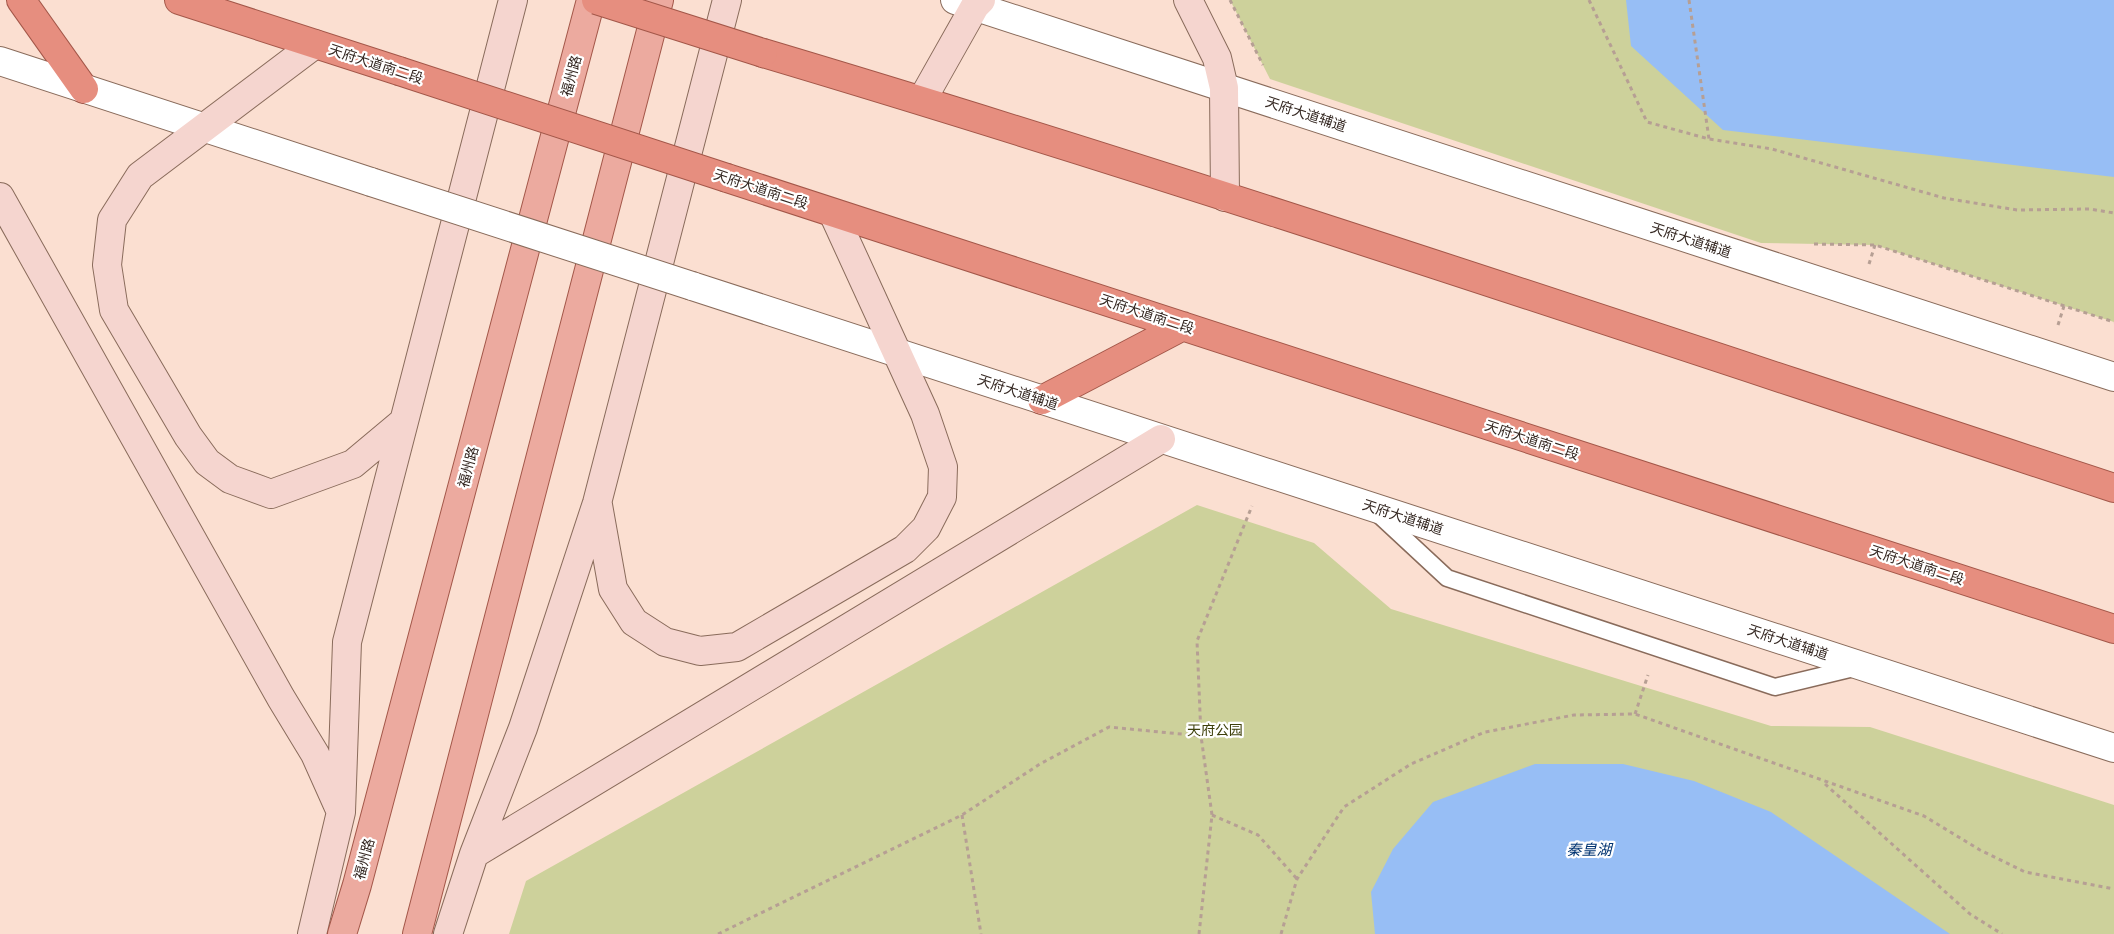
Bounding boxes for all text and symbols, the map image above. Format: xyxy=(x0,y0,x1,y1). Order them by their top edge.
street label: 天府大道南二段 xyxy=(327,40,425,87)
street label: 福州路 xyxy=(557,53,584,98)
street label: 天府大道辅道 xyxy=(1264,92,1349,135)
street label: 天府大道南二段 xyxy=(712,165,810,212)
street label: 天府大道辅道 xyxy=(1649,218,1734,261)
street label: 天府大道南二段 xyxy=(1098,290,1196,337)
street label: 天府大道辅道 xyxy=(976,370,1061,413)
street label: 天府大道南二段 xyxy=(1483,416,1581,463)
street label: 福州路 xyxy=(454,444,481,489)
street label: 天府大道辅道 xyxy=(1361,495,1446,538)
street label: 天府大道南二段 xyxy=(1868,541,1966,588)
street label: 天府大道辅道 xyxy=(1746,620,1831,663)
park label: 天府公园 xyxy=(1187,721,1243,738)
street label: 福州路 xyxy=(350,836,377,881)
water label: 秦皇湖 xyxy=(1566,840,1613,858)

